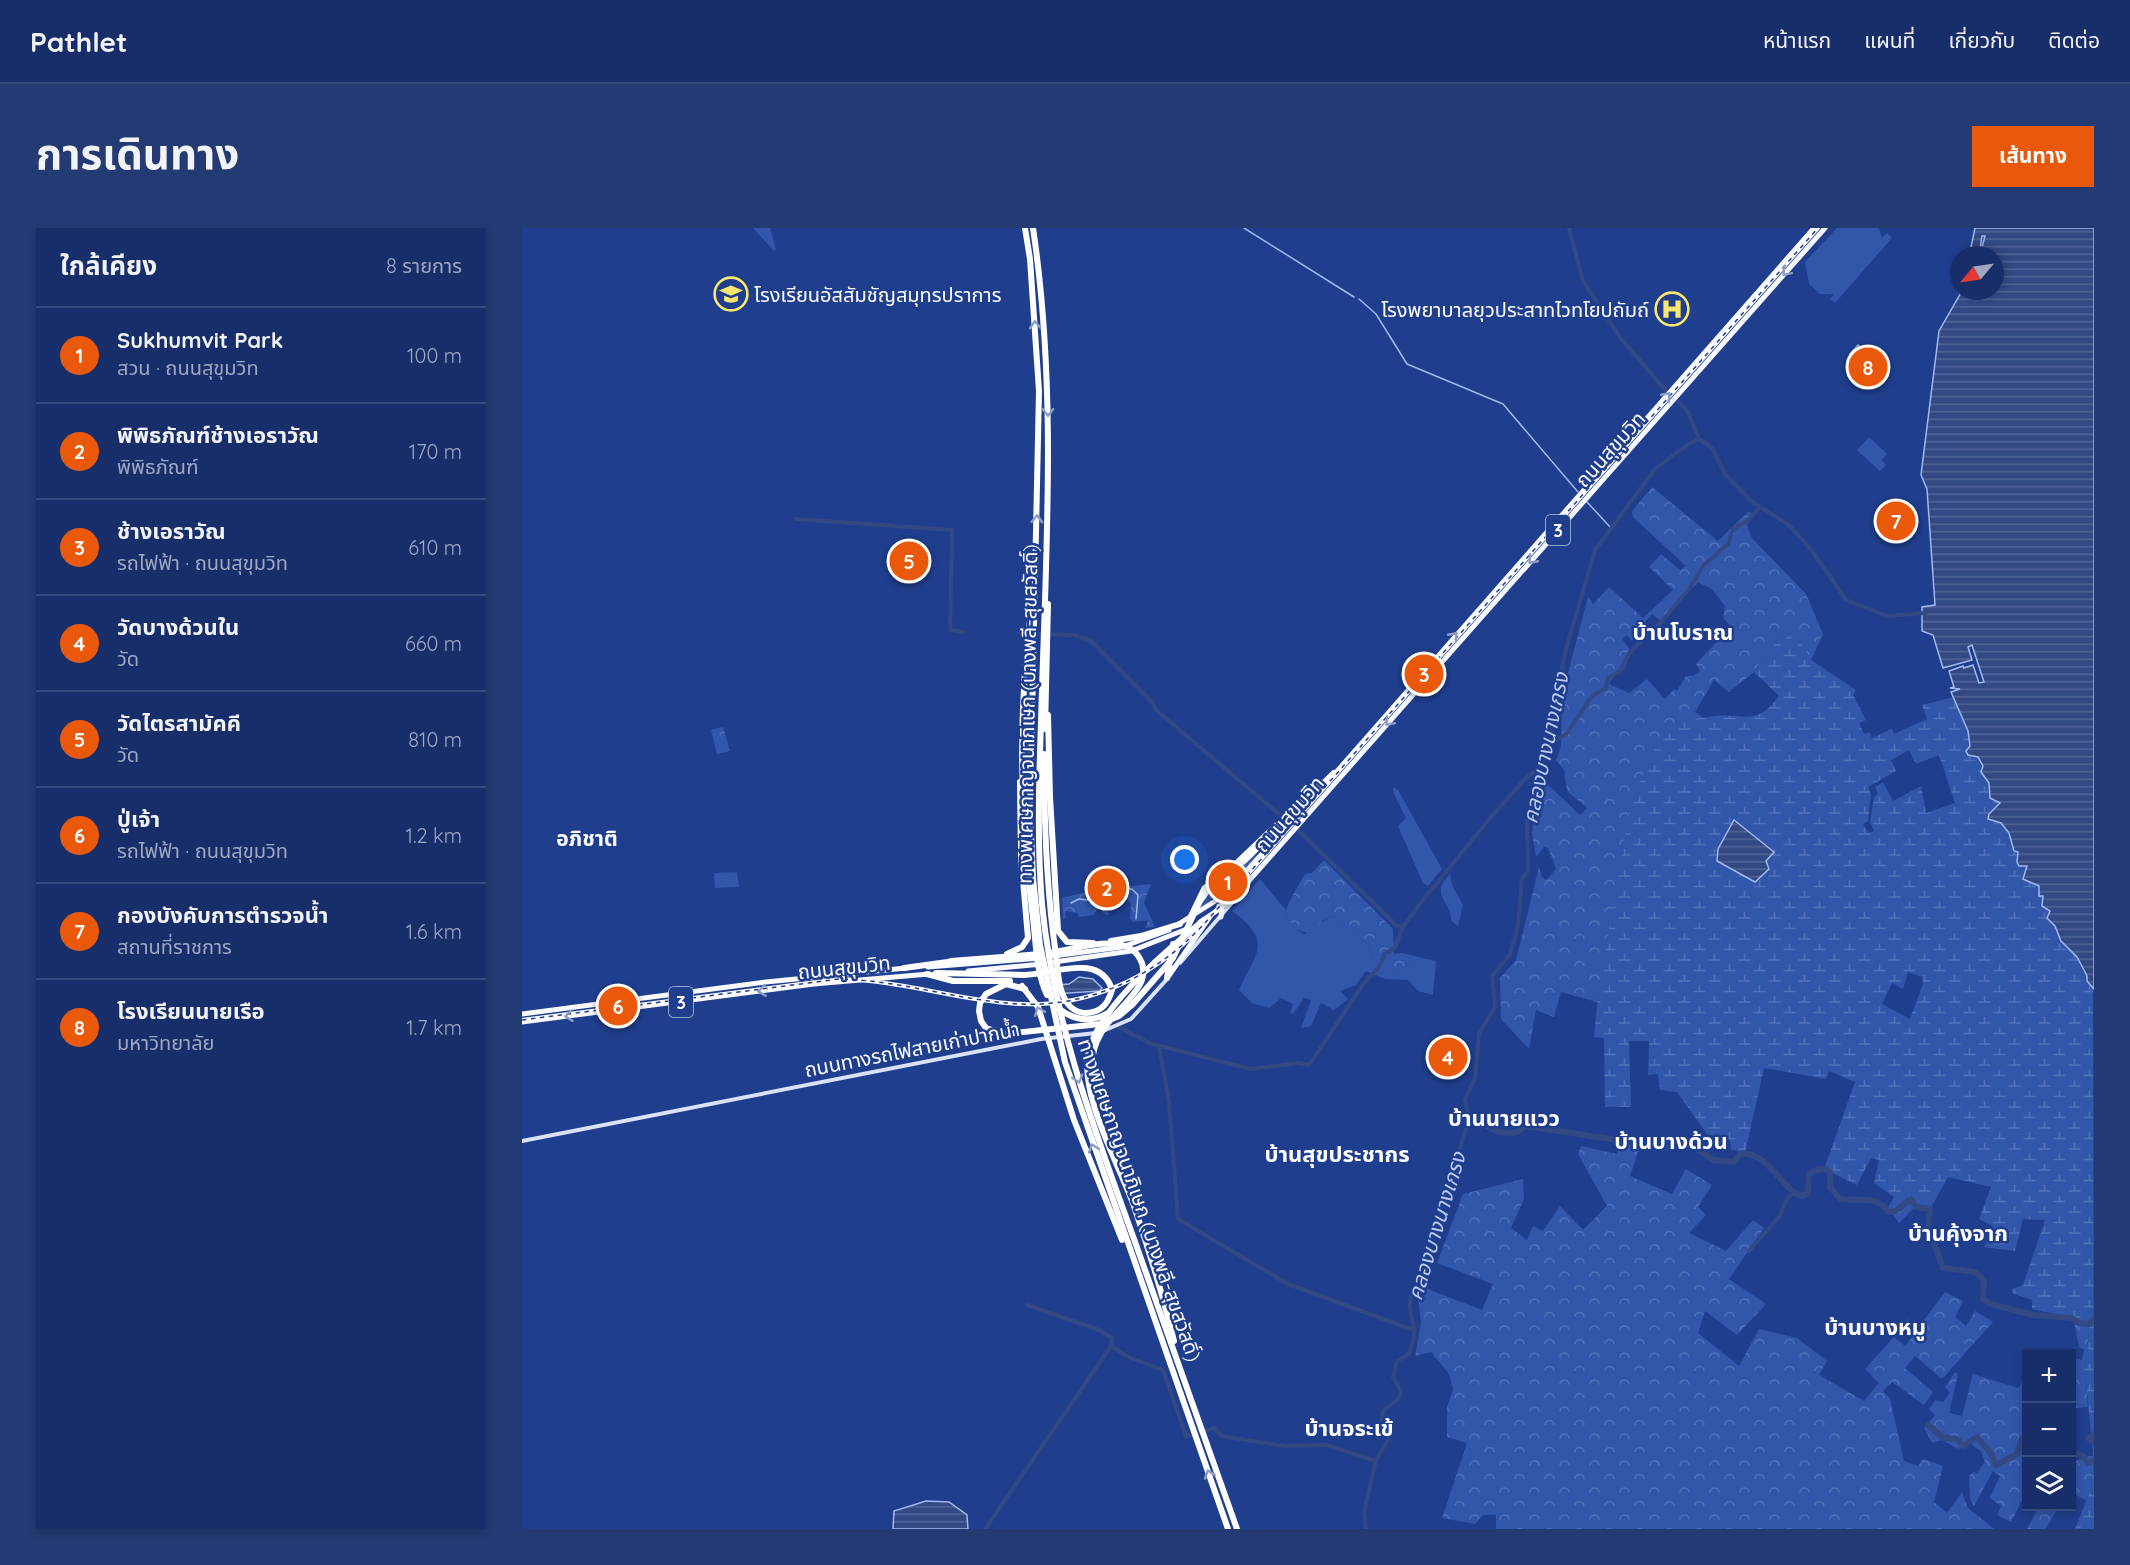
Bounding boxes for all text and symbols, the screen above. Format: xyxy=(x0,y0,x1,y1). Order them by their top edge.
text: Pathlet xyxy=(30,24,127,59)
text: หน้าแรก xyxy=(1763,27,1831,53)
text: แผนที่ xyxy=(1864,27,1915,53)
text: เกี่ยวกับ xyxy=(1948,27,2015,53)
text: ติดต่อ xyxy=(2048,27,2100,53)
button: เส้นทาง xyxy=(1972,126,2094,187)
text: การเดินทาง xyxy=(36,127,239,180)
north arrow xyxy=(1950,246,2004,300)
text: ใกล้เคียง xyxy=(60,249,157,282)
text: 8 รายการ xyxy=(386,253,462,278)
one-way arrow xyxy=(1782,265,1793,276)
school or university icon: โรงเรียนอัสสัมชัญสมุทรปราการ xyxy=(713,276,749,312)
place label: โรงเรียนอัสสัมชัญสมุทรปราการ xyxy=(754,282,1001,307)
hospital icon: โรงพยาบาลยุวประสาทไวทโยปถัมถ์ xyxy=(1654,291,1690,327)
place label: โรงพยาบาลยุวประสาทไวทโยปถัมถ์ xyxy=(1381,297,1649,322)
one-way arrow xyxy=(1029,320,1042,329)
text: Sukhumvit Park xyxy=(117,326,283,354)
text: 1 xyxy=(76,343,83,368)
text: 100 m xyxy=(407,343,462,368)
pin: 8 xyxy=(1848,344,1888,390)
text: สวน · ถนนสุขุมวิท xyxy=(117,355,259,380)
one-way arrow xyxy=(1660,392,1671,403)
street label: ถนนสุขุมวิท xyxy=(1570,406,1650,492)
one-way arrow xyxy=(1042,407,1054,416)
text: พิพิธภัณฑ์ช้างเอราวัณ xyxy=(117,421,319,449)
text: 2 xyxy=(74,439,85,464)
text: 170 m xyxy=(409,439,462,464)
text: พิพิธภัณฑ์ xyxy=(117,454,198,479)
pin: 7 xyxy=(1876,498,1916,544)
one-way arrow xyxy=(1031,515,1044,524)
road number: 3 xyxy=(1546,515,1570,545)
text: ช้างเอราวัณ xyxy=(117,517,226,545)
text: 3 xyxy=(74,535,85,560)
text: 610 m xyxy=(408,535,462,560)
pin: 5 xyxy=(890,538,928,584)
street label: ทางพิเศษกาญจนาภิเษก (บางพลี-สุขสวัสดิ์) xyxy=(1012,544,1042,884)
text: รถไฟฟ้า · ถนนสุขุมวิท xyxy=(117,550,288,575)
one-way arrow xyxy=(1528,553,1539,564)
text: วัดบางด้วนใน xyxy=(117,613,239,641)
district label: บ้านโบราณ xyxy=(1633,618,1733,646)
text: 4 xyxy=(74,631,85,656)
text: 660 m xyxy=(405,631,462,656)
one-way arrow xyxy=(1447,632,1458,643)
text: วัด xyxy=(117,646,139,671)
pin: 3 xyxy=(1404,652,1444,696)
water label: คลองบางนางเกรง xyxy=(1516,668,1574,826)
text: วัดไตรสามัคคี xyxy=(117,709,241,737)
one-way arrow xyxy=(1385,715,1396,726)
text: 5 xyxy=(74,727,85,752)
text: 810 m xyxy=(408,727,462,752)
text: วัด xyxy=(117,742,139,767)
street label: ถนนสุขุมวิท xyxy=(1249,771,1329,857)
text: ปู่เจ้า xyxy=(117,805,160,833)
text: 6 xyxy=(74,823,85,848)
text: 1.2 km xyxy=(406,823,462,848)
district label: อภิชาติ xyxy=(556,825,618,851)
text: รถไฟฟ้า · ถนนสุขุมวิท xyxy=(117,838,288,863)
your location xyxy=(1170,845,1199,874)
pin: 1 xyxy=(1208,860,1248,904)
pin: 2 xyxy=(1088,866,1126,910)
text: กองบังคับการตำรวจน้ำ xyxy=(117,901,328,929)
text: 7 xyxy=(74,919,85,944)
text: 1.6 km xyxy=(406,919,462,944)
text: สถานที่ราชการ xyxy=(117,934,232,959)
street label: ถนนสุขุมวิท xyxy=(796,950,892,984)
pin: 6 xyxy=(598,984,638,1028)
one-way arrow xyxy=(757,984,767,996)
road number: 3 xyxy=(669,987,693,1017)
text: โรงเรียนนายเรือ xyxy=(117,997,265,1025)
one-way arrow xyxy=(1034,1007,1046,1018)
one-way arrow xyxy=(564,1010,573,1022)
text: 8 xyxy=(74,1015,85,1040)
text: 1.7 km xyxy=(406,1015,462,1040)
street label: ถนนทางรถไฟสายเก่าปากน้ำ xyxy=(802,1015,1022,1082)
text: มหาวิทยาลัย xyxy=(117,1030,214,1055)
pin: 4 xyxy=(1428,1034,1468,1080)
street label: ทางพิเศษกาญจนาภิเษก (บางพลี-สุขสวัสดิ์) xyxy=(1073,1035,1207,1365)
one-way arrow xyxy=(1071,1073,1083,1084)
district label: บ้านนายแวว xyxy=(1448,1104,1560,1132)
district label: บ้านบางด้วน xyxy=(1614,1127,1728,1155)
district label: บ้านสุขประชากร xyxy=(1264,1140,1410,1168)
one-way arrow xyxy=(1088,1143,1100,1154)
water label: คลองบางนางเกรง xyxy=(1401,1147,1471,1303)
district label: บ้านคุ้งจาก xyxy=(1908,1219,2008,1247)
district label: บ้านบางหมู xyxy=(1824,1313,1926,1341)
map controls xyxy=(2022,1349,2076,1511)
button: + xyxy=(2022,1349,2076,1403)
button: − xyxy=(2022,1403,2076,1457)
district label: บ้านจระเข้ xyxy=(1304,1414,1394,1442)
button: layers xyxy=(2022,1457,2076,1511)
one-way arrow xyxy=(1203,1469,1216,1480)

